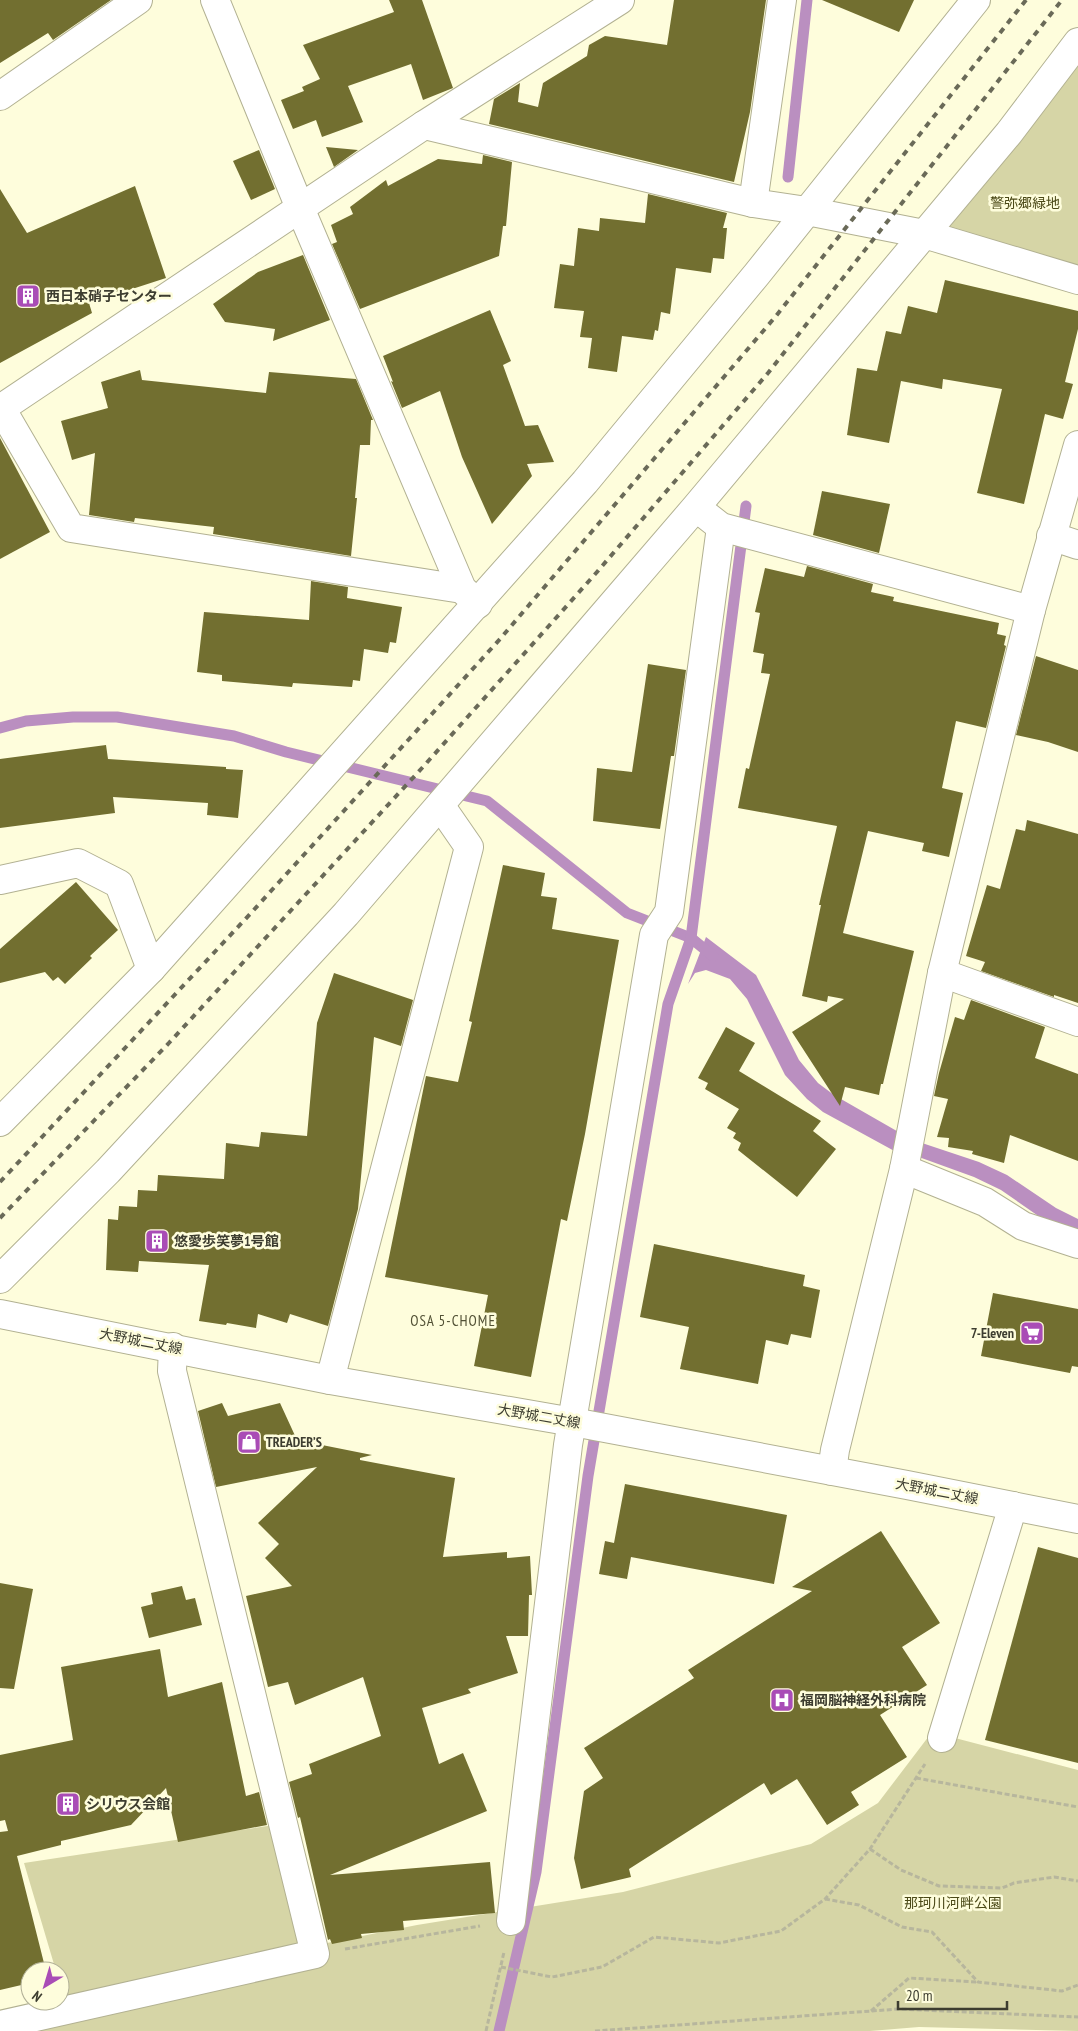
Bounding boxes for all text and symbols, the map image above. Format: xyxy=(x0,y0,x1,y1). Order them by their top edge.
park label: 警弥郷緑地 xyxy=(990,194,1060,212)
building icon: 西日本硝子センター xyxy=(15,283,41,309)
place label: 西日本硝子センター xyxy=(46,287,172,305)
building icon: 悠愛歩笑夢1号館 xyxy=(144,1228,170,1254)
place label: 悠愛歩笑夢1号館 xyxy=(174,1232,279,1250)
district label: OSA 5-CHOME xyxy=(410,1311,496,1330)
supermarket icon: 7-Eleven xyxy=(1019,1320,1045,1346)
street label: 大野城二丈線 xyxy=(98,1324,184,1358)
place label: 7-Eleven xyxy=(971,1324,1014,1342)
street label: 大野城二丈線 xyxy=(496,1400,582,1432)
shop icon: TREADER’S xyxy=(236,1429,262,1455)
place label: TREADER’S xyxy=(266,1433,322,1451)
street label: 大野城二丈線 xyxy=(894,1474,980,1508)
hospital icon: 福岡脳神経外科病院 xyxy=(769,1687,795,1713)
place label: 福岡脳神経外科病院 xyxy=(800,1691,926,1709)
building icon: シリウス会館 xyxy=(55,1791,81,1817)
place label: シリウス会館 xyxy=(86,1795,170,1813)
park label: 那珂川河畔公園 xyxy=(904,1894,1002,1912)
north arrow xyxy=(20,1961,70,2011)
scale bar xyxy=(898,1978,1007,2010)
text: 20 m xyxy=(906,1986,932,2005)
text: N xyxy=(28,1987,46,2006)

